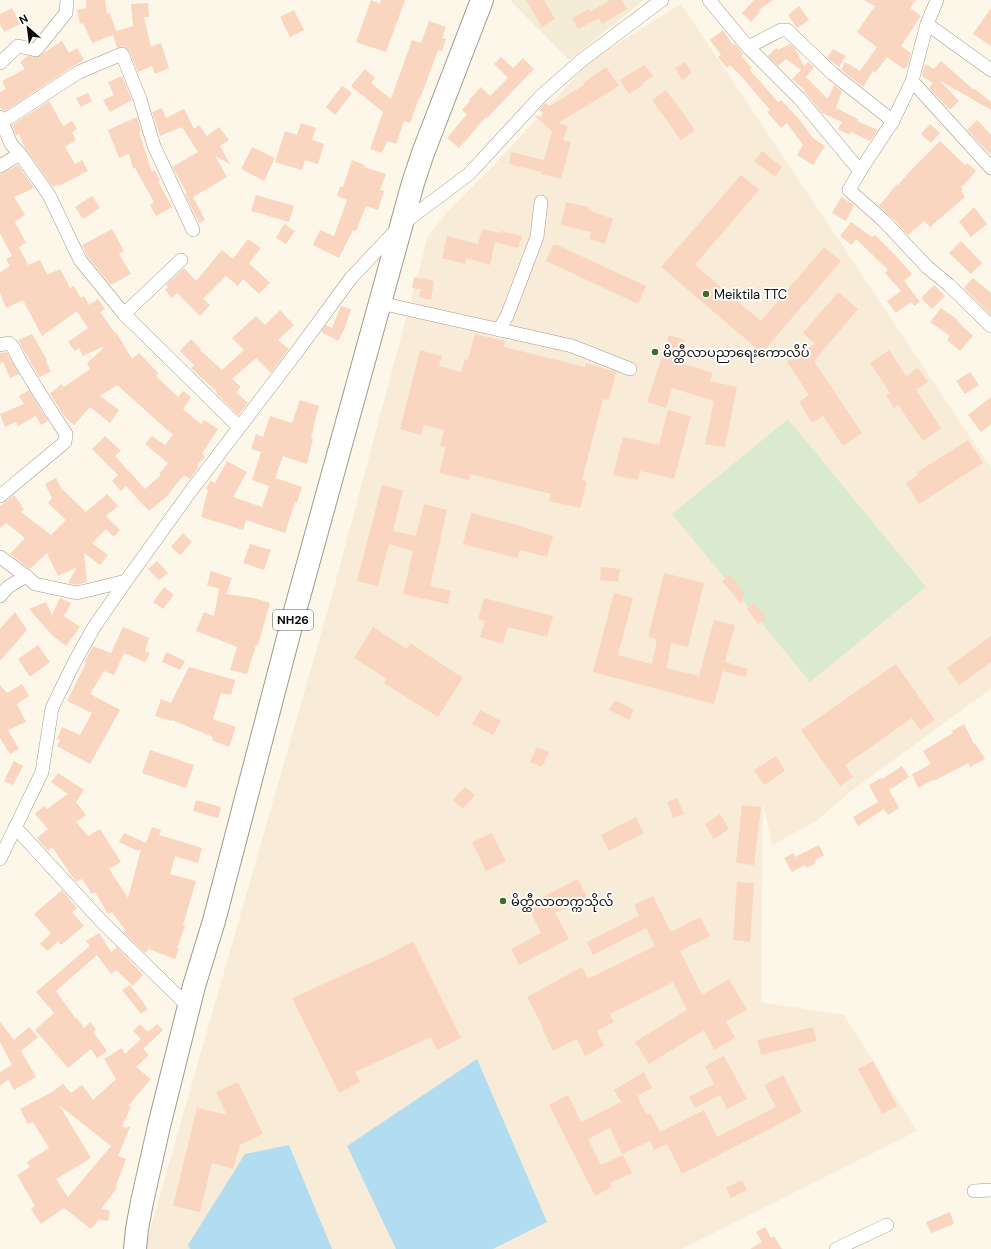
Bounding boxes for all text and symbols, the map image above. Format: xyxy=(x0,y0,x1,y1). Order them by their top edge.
north arrow xyxy=(8,8,48,48)
text: N xyxy=(16,11,30,27)
place label: Meiktila TTC xyxy=(714,286,787,303)
marker: Meiktila TTC xyxy=(701,289,711,299)
place label: မိတ္ထီလာပညာရေးကောလိပ် xyxy=(663,344,810,363)
marker: မိတ္ထီလာပညာရေးကောလိပ် xyxy=(650,347,660,357)
road number: NH26 xyxy=(273,610,313,630)
place label: မိတ္ထီလာတက္ကသိုလ် xyxy=(511,893,613,912)
marker: မိတ္ထီလာတက္ကသိုလ် xyxy=(498,896,508,906)

